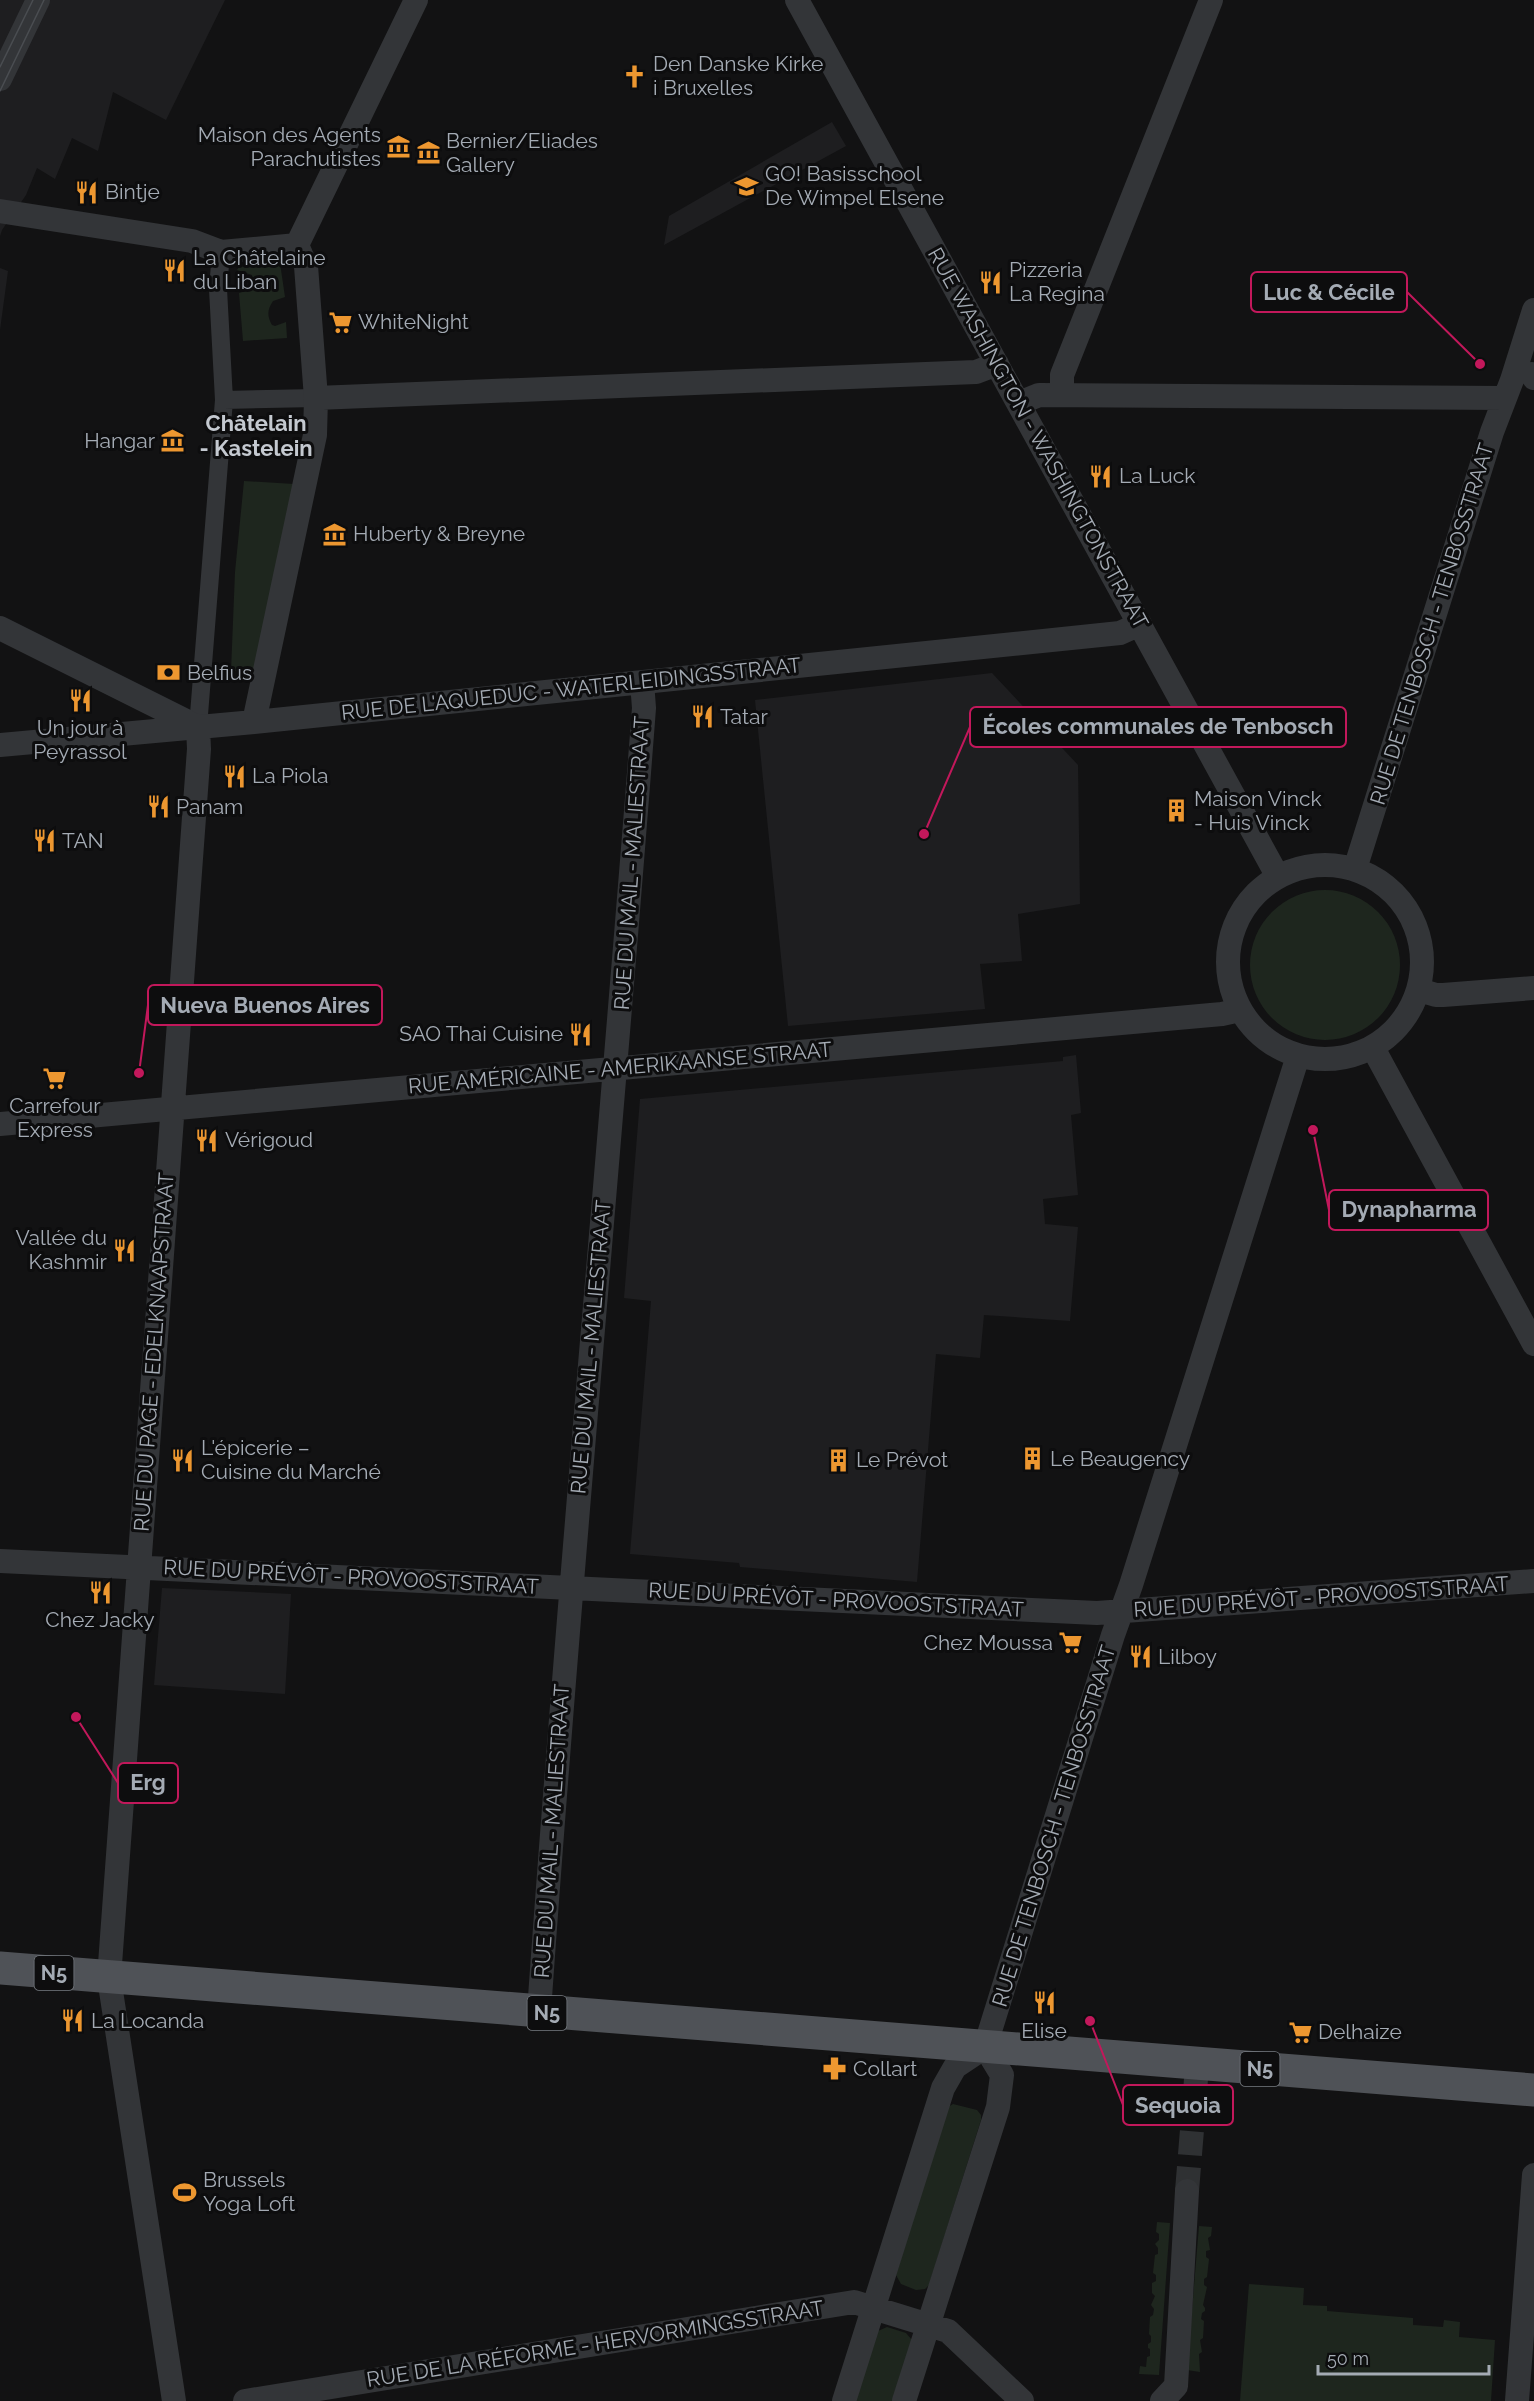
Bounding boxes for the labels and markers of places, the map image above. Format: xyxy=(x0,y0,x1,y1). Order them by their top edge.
place label: Den Danske Kirke i Bruxelles xyxy=(653,51,823,100)
church icon: Den Danske Kirke i Bruxelles xyxy=(622,63,648,89)
place label: Maison des Agents Parachutistes xyxy=(198,122,381,171)
place label: Bernier/Eliades Gallery xyxy=(446,128,598,177)
museum icon: Maison des Agents Parachutistes xyxy=(386,134,412,160)
museum icon: Bernier/Eliades Gallery xyxy=(415,140,441,166)
place label: GO! Basisschool De Wimpel Elsene xyxy=(765,161,944,210)
school or university icon: GO! Basisschool De Wimpel Elsene xyxy=(734,173,760,199)
restaurant icon: Bintje xyxy=(74,179,100,205)
place label: Bintje xyxy=(105,179,160,204)
place label: La Châtelaine du Liban xyxy=(193,245,326,294)
restaurant icon: La Châtelaine du Liban xyxy=(162,257,188,283)
place label: Pizzeria La Regina xyxy=(1009,257,1105,306)
restaurant icon: Pizzeria La Regina xyxy=(978,269,1004,295)
callout: Luc & Cécile xyxy=(1251,272,1407,312)
supermarket icon: WhiteNight xyxy=(327,309,353,335)
place label: WhiteNight xyxy=(358,309,469,334)
place label: Hangar xyxy=(84,428,156,453)
museum icon: Hangar xyxy=(160,428,186,454)
restaurant icon: La Luck xyxy=(1088,463,1114,489)
place label: La Luck xyxy=(1119,463,1195,488)
museum icon: Huberty & Breyne xyxy=(322,521,348,547)
place label: Huberty & Breyne xyxy=(353,521,525,546)
bank icon: Belfius xyxy=(156,660,182,686)
place label: Belfius xyxy=(187,660,252,685)
restaurant icon: Un jour à Peyrassol xyxy=(67,687,93,713)
restaurant icon: Tatar xyxy=(689,704,715,730)
place label: Tatar xyxy=(720,704,768,729)
callout: Écoles communales de Tenbosch xyxy=(970,707,1346,747)
place label: Un jour à Peyrassol xyxy=(33,715,127,764)
restaurant icon: La Piola xyxy=(221,763,247,789)
place label: La Piola xyxy=(252,763,328,788)
place label: Maison Vinck - Huis Vinck xyxy=(1194,786,1322,835)
restaurant icon: Panam xyxy=(145,794,171,820)
place label: Panam xyxy=(176,794,243,819)
building icon: Maison Vinck - Huis Vinck xyxy=(1163,798,1189,824)
restaurant icon: TAN xyxy=(31,828,57,854)
place label: TAN xyxy=(62,828,104,853)
callout: Nueva Buenos Aires xyxy=(148,985,382,1025)
place label: SAO Thai Cuisine xyxy=(399,1021,563,1046)
restaurant icon: SAO Thai Cuisine xyxy=(568,1021,594,1047)
supermarket icon: Carrefour Express xyxy=(42,1065,68,1091)
place label: Carrefour Express xyxy=(9,1093,101,1142)
restaurant icon: Vérigoud xyxy=(194,1127,220,1153)
place label: Vérigoud xyxy=(225,1127,313,1152)
callout: Dynapharma xyxy=(1329,1190,1488,1230)
place label: Vallée du Kashmir xyxy=(15,1225,108,1274)
restaurant icon: Vallée du Kashmir xyxy=(112,1237,138,1263)
place label: L'épicerie – Cuisine du Marché xyxy=(201,1435,381,1484)
building icon: Le Beaugency xyxy=(1019,1446,1045,1472)
place label: Le Beaugency xyxy=(1050,1446,1190,1471)
restaurant icon: L'épicerie – Cuisine du Marché xyxy=(170,1447,196,1473)
building icon: Le Prévot xyxy=(825,1447,851,1473)
place label: Le Prévot xyxy=(856,1447,948,1472)
restaurant icon: Chez Jacky xyxy=(87,1579,113,1605)
place label: Chez Jacky xyxy=(45,1607,155,1632)
place label: Chez Moussa xyxy=(924,1630,1053,1655)
supermarket icon: Chez Moussa xyxy=(1058,1630,1084,1656)
restaurant icon: Lilboy xyxy=(1127,1644,1153,1670)
place label: Lilboy xyxy=(1158,1644,1217,1669)
callout: Erg xyxy=(118,1763,178,1803)
restaurant icon: Elise xyxy=(1031,1990,1057,2016)
restaurant icon: La Locanda xyxy=(60,2008,86,2034)
place label: La Locanda xyxy=(91,2008,204,2033)
place label: Elise xyxy=(1021,2018,1067,2043)
supermarket icon: Delhaize xyxy=(1287,2019,1313,2045)
place label: Delhaize xyxy=(1318,2019,1402,2044)
pharmacy icon: Collart xyxy=(822,2056,848,2082)
place label: Collart xyxy=(853,2056,917,2081)
callout: Sequoia xyxy=(1123,2085,1233,2125)
place label: Brussels Yoga Loft xyxy=(203,2167,295,2216)
sports icon: Brussels Yoga Loft xyxy=(172,2179,198,2205)

